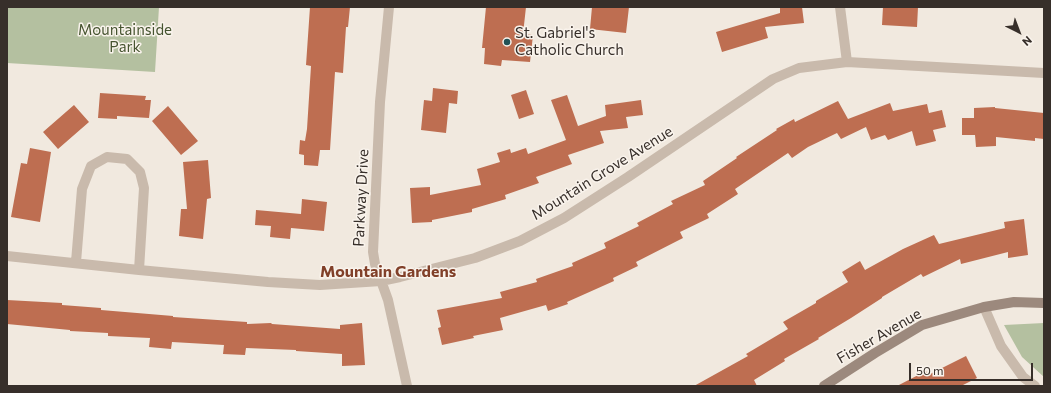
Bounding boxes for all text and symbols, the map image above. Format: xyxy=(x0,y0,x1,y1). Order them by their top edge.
north arrow xyxy=(999,12,1039,52)
park label: Mountainside Park xyxy=(78,21,172,56)
place label: St. Gabriel's Catholic Church xyxy=(515,24,624,59)
text: N xyxy=(1020,34,1035,49)
marker: St. Gabriel's Catholic Church xyxy=(502,37,512,47)
street label: Mountain Grove Avenue xyxy=(528,122,676,224)
street label: Parkway Drive xyxy=(349,149,373,247)
district label: Mountain Gardens xyxy=(320,262,456,282)
street label: Fisher Avenue xyxy=(834,305,924,367)
scale bar xyxy=(911,355,1035,381)
text: 50 m xyxy=(916,363,944,377)

